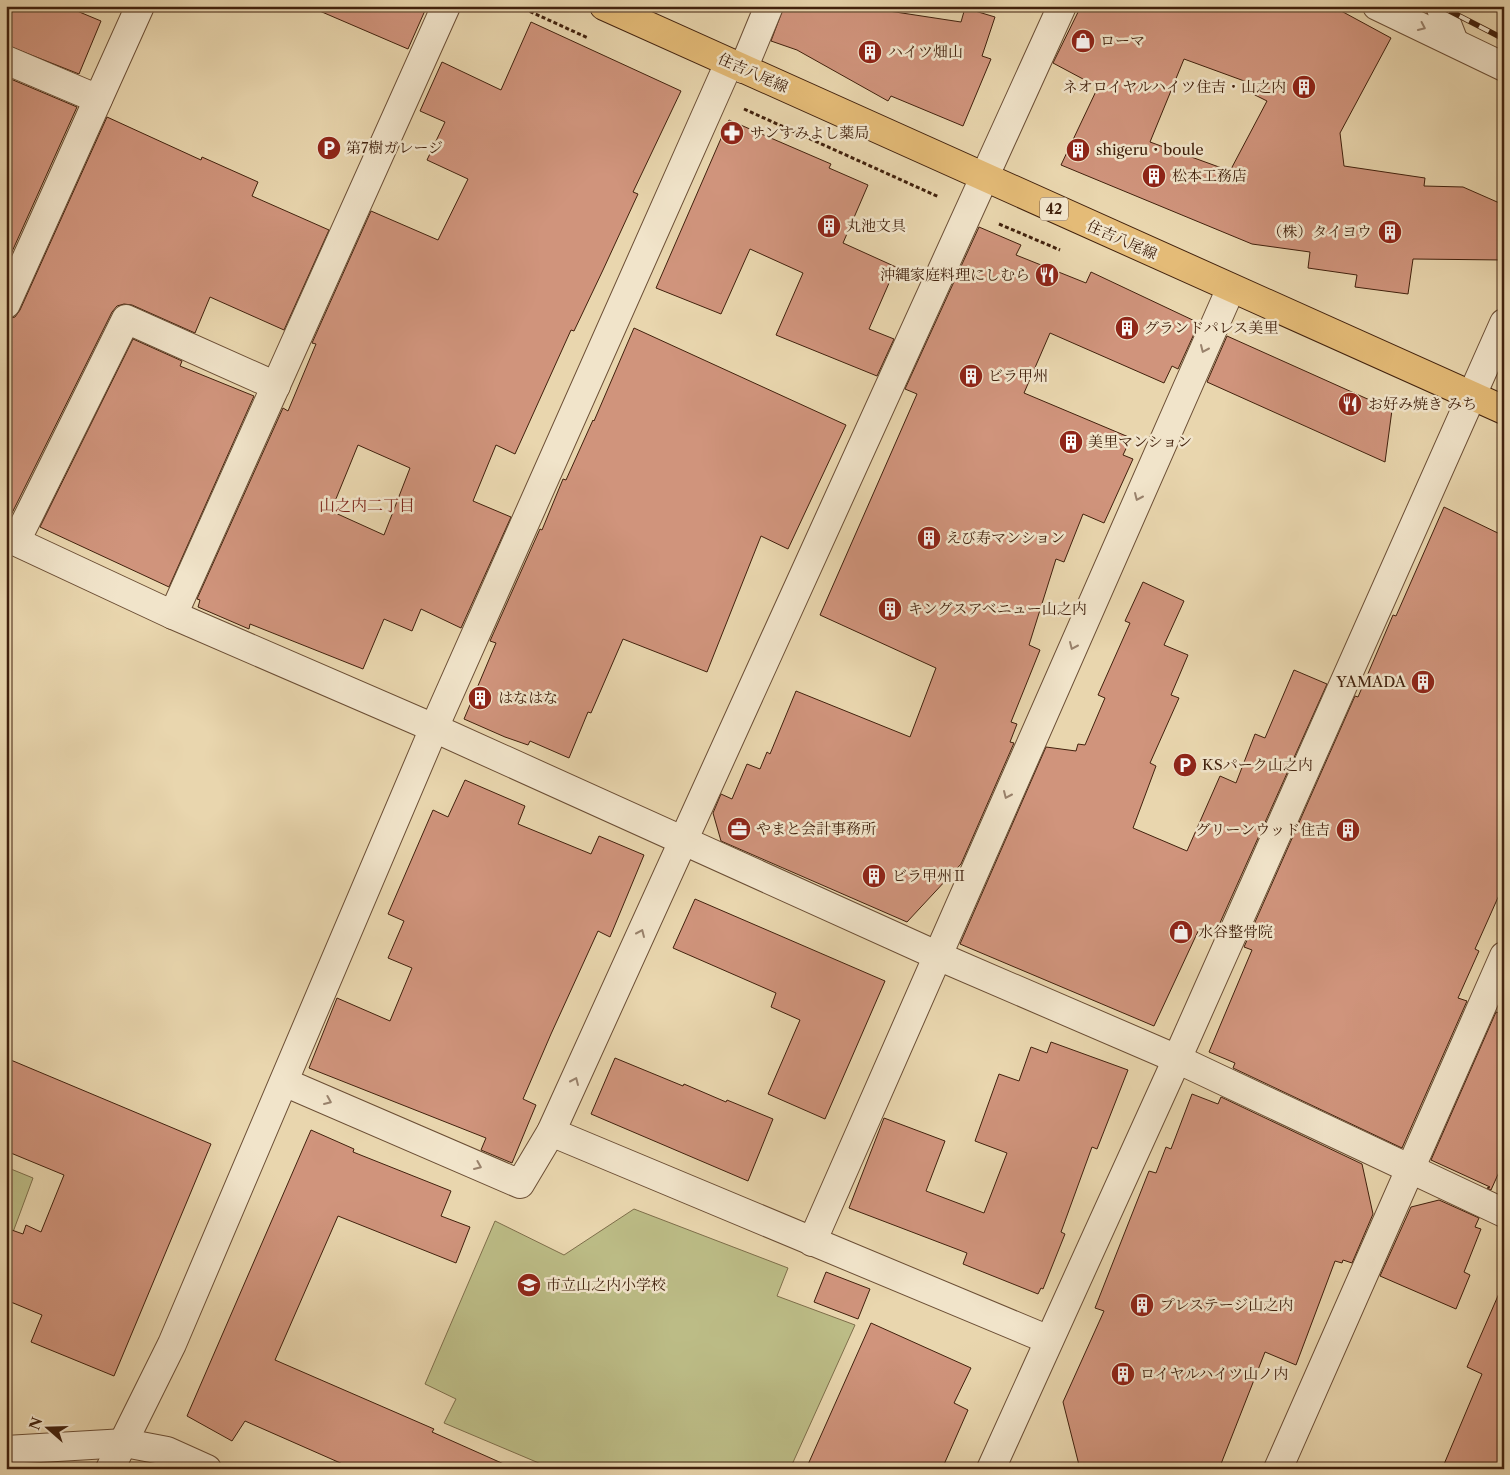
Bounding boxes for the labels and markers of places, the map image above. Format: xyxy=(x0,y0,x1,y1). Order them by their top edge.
shop icon: ローマ xyxy=(1070,28,1096,54)
place label: ローマ xyxy=(1100,31,1145,50)
building icon: ハイツ畑山 xyxy=(857,39,883,65)
place label: ハイツ畑山 xyxy=(888,42,963,61)
building icon: ネオロイヤルハイツ住吉・山之内 xyxy=(1291,74,1317,100)
place label: ネオロイヤルハイツ住吉・山之内 xyxy=(1063,77,1286,96)
pharmacy icon: サンすみよし薬局 xyxy=(719,120,745,146)
place label: サンすみよし薬局 xyxy=(750,123,869,142)
parking icon: 第7樹ガレージ xyxy=(316,135,342,161)
building icon: shigeru・boule xyxy=(1065,137,1091,163)
place label: 第7樹ガレージ xyxy=(346,138,443,157)
place label: shigeru・boule xyxy=(1096,140,1204,159)
building icon: 松本工務店 xyxy=(1141,163,1167,189)
place label: 松本工務店 xyxy=(1172,166,1247,185)
building icon: 丸池文具 xyxy=(816,213,842,239)
place label: 丸池文具 xyxy=(846,216,906,235)
building icon: （株）タイヨウ xyxy=(1377,219,1403,245)
place label: （株）タイヨウ xyxy=(1267,222,1372,241)
restaurant icon: 沖縄家庭料理にしむら xyxy=(1034,262,1060,288)
place label: 沖縄家庭料理にしむら xyxy=(880,265,1030,284)
building icon: グランドパレス美里 xyxy=(1114,315,1140,341)
place label: グランドパレス美里 xyxy=(1144,318,1278,337)
building icon: ビラ甲州 xyxy=(958,363,984,389)
place label: ビラ甲州 xyxy=(988,366,1048,385)
restaurant icon: お好み焼き みち xyxy=(1337,391,1363,417)
place label: お好み焼き みち xyxy=(1368,394,1477,413)
building icon: 美里マンション xyxy=(1058,429,1084,455)
place label: 美里マンション xyxy=(1088,432,1192,451)
building icon: えび寿マンション xyxy=(916,525,942,551)
place label: えび寿マンション xyxy=(946,528,1065,547)
building icon: キングスアベニュー山之内 xyxy=(877,596,903,622)
place label: キングスアベニュー山之内 xyxy=(908,599,1087,618)
building icon: YAMADA xyxy=(1410,669,1436,695)
place label: YAMADA xyxy=(1335,672,1407,691)
building icon: はなはな xyxy=(467,685,493,711)
place label: はなはな xyxy=(498,688,558,707)
parking icon: KSパーク山之内 xyxy=(1172,752,1198,778)
place label: KSパーク山之内 xyxy=(1202,755,1313,774)
office icon: やまと会計事務所 xyxy=(726,816,752,842)
building icon: グリーンウッド住吉 xyxy=(1335,817,1361,843)
place label: やまと会計事務所 xyxy=(756,819,876,838)
place label: グリーンウッド住吉 xyxy=(1196,820,1330,839)
building icon: ビラ甲州Ⅱ xyxy=(861,863,887,889)
place label: ビラ甲州Ⅱ xyxy=(892,866,967,885)
shop icon: 水谷整骨院 xyxy=(1168,919,1194,945)
place label: 水谷整骨院 xyxy=(1198,922,1273,941)
school or university icon: 市立山之内小学校 xyxy=(516,1272,542,1298)
place label: 市立山之内小学校 xyxy=(546,1275,666,1294)
building icon: プレステージ山之内 xyxy=(1129,1292,1155,1318)
place label: プレステージ山之内 xyxy=(1160,1295,1293,1314)
building icon: ロイヤルハイツ山ノ内 xyxy=(1110,1361,1136,1387)
place label: ロイヤルハイツ山ノ内 xyxy=(1140,1364,1288,1383)

